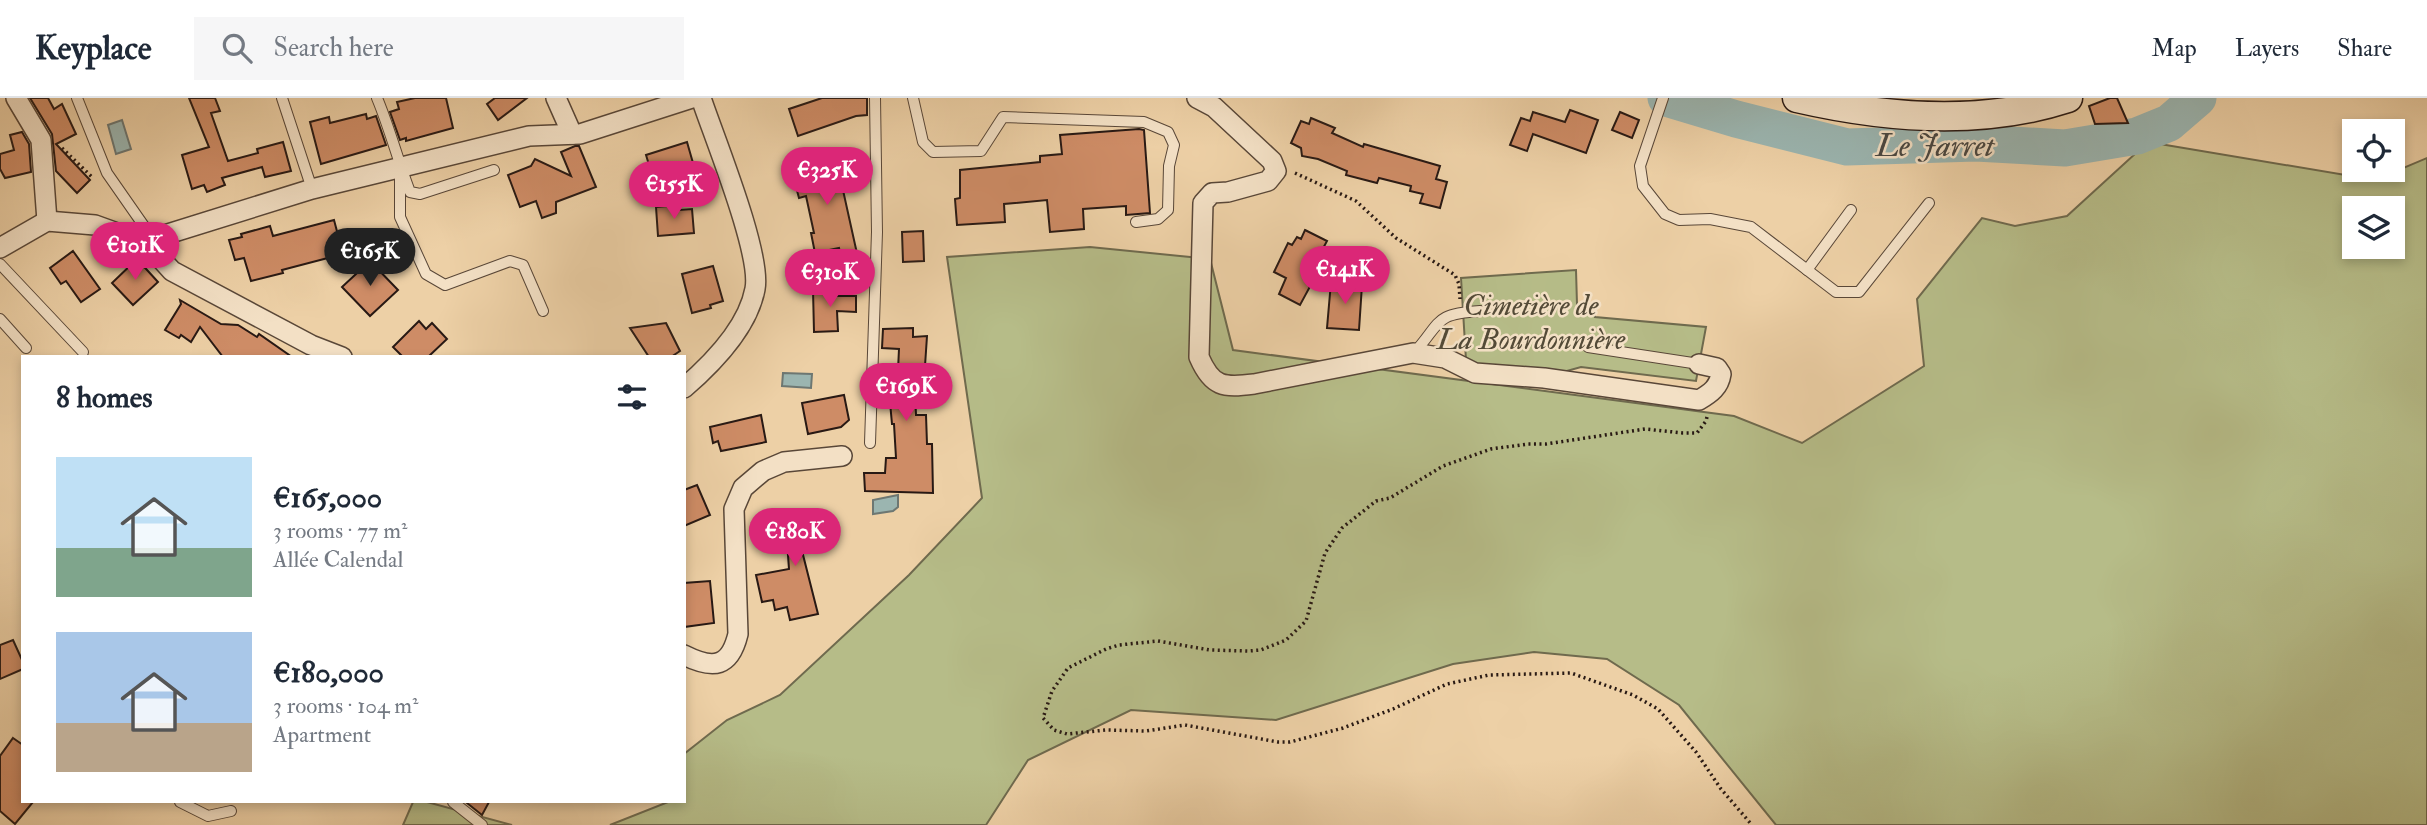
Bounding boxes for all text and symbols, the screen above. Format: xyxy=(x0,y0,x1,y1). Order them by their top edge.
search box xyxy=(194,17,684,80)
text: Keyplace xyxy=(35,28,152,69)
icon: search xyxy=(218,29,256,67)
text: Search here xyxy=(274,32,394,64)
text: Map xyxy=(2152,33,2197,64)
text: Layers xyxy=(2235,33,2299,64)
text: Share xyxy=(2337,33,2392,64)
map controls xyxy=(2342,119,2405,259)
button: locate xyxy=(2342,119,2405,182)
water label: Le Jarret xyxy=(1874,126,1996,166)
pin: €325K xyxy=(778,148,876,207)
text: €325K xyxy=(797,155,857,184)
pin: €155K xyxy=(625,162,723,221)
text: €155K xyxy=(645,169,703,198)
button: layers xyxy=(2342,196,2405,259)
pin: €101K xyxy=(86,222,184,282)
pin: €165K xyxy=(321,228,419,288)
text: €101K xyxy=(106,230,164,259)
text: €165K xyxy=(340,236,400,265)
pin: €141K xyxy=(1296,246,1394,306)
pin: €310K xyxy=(781,250,879,309)
text: €141K xyxy=(1316,254,1374,283)
text: €310K xyxy=(801,257,859,286)
park label: Cimetière de La Bourdonnière xyxy=(1436,287,1626,358)
pin: €169K xyxy=(857,364,955,423)
text: €169K xyxy=(875,371,937,400)
icon: filters xyxy=(613,378,651,416)
text: 8 homes xyxy=(56,379,153,416)
text: €165,000 xyxy=(273,479,382,516)
icon: home xyxy=(112,485,196,569)
pin: €180K xyxy=(746,508,844,568)
text: 3 rooms · 77 m² xyxy=(273,516,408,545)
text: €180K xyxy=(765,516,825,545)
text: Allée Calendal xyxy=(273,545,403,574)
text: €180,000 xyxy=(273,654,384,691)
icon: home xyxy=(112,660,196,744)
text: 3 rooms · 104 m² xyxy=(273,691,419,720)
text: Apartment xyxy=(273,720,371,749)

